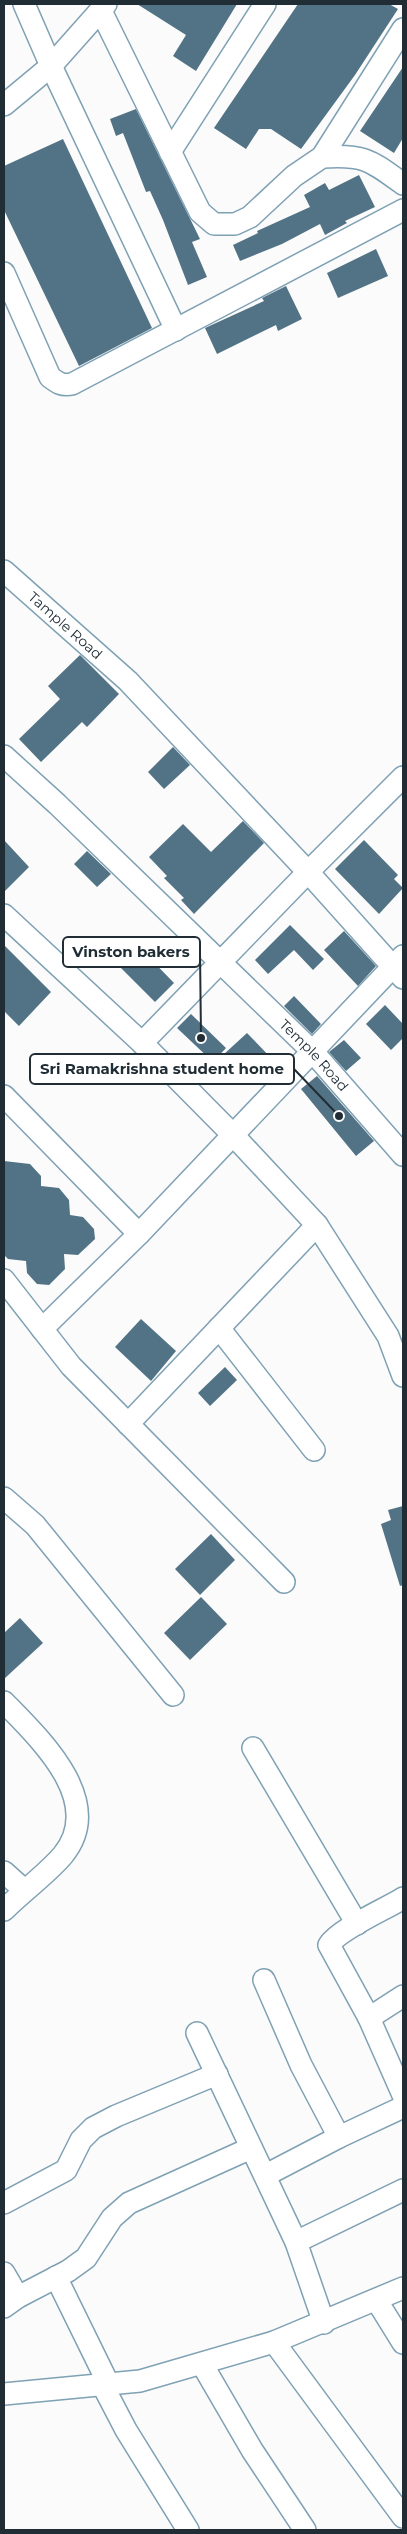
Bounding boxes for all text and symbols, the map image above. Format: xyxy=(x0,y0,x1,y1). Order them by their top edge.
street label: Tample Road xyxy=(25,588,106,663)
callout: Vinston bakers xyxy=(63,937,200,967)
text: Vinston bakers xyxy=(71,942,190,961)
street label: Temple Road xyxy=(276,1015,352,1095)
callout: Sri Ramakrishna student home xyxy=(30,1054,294,1084)
text: Sri Ramakrishna student home xyxy=(40,1059,284,1078)

